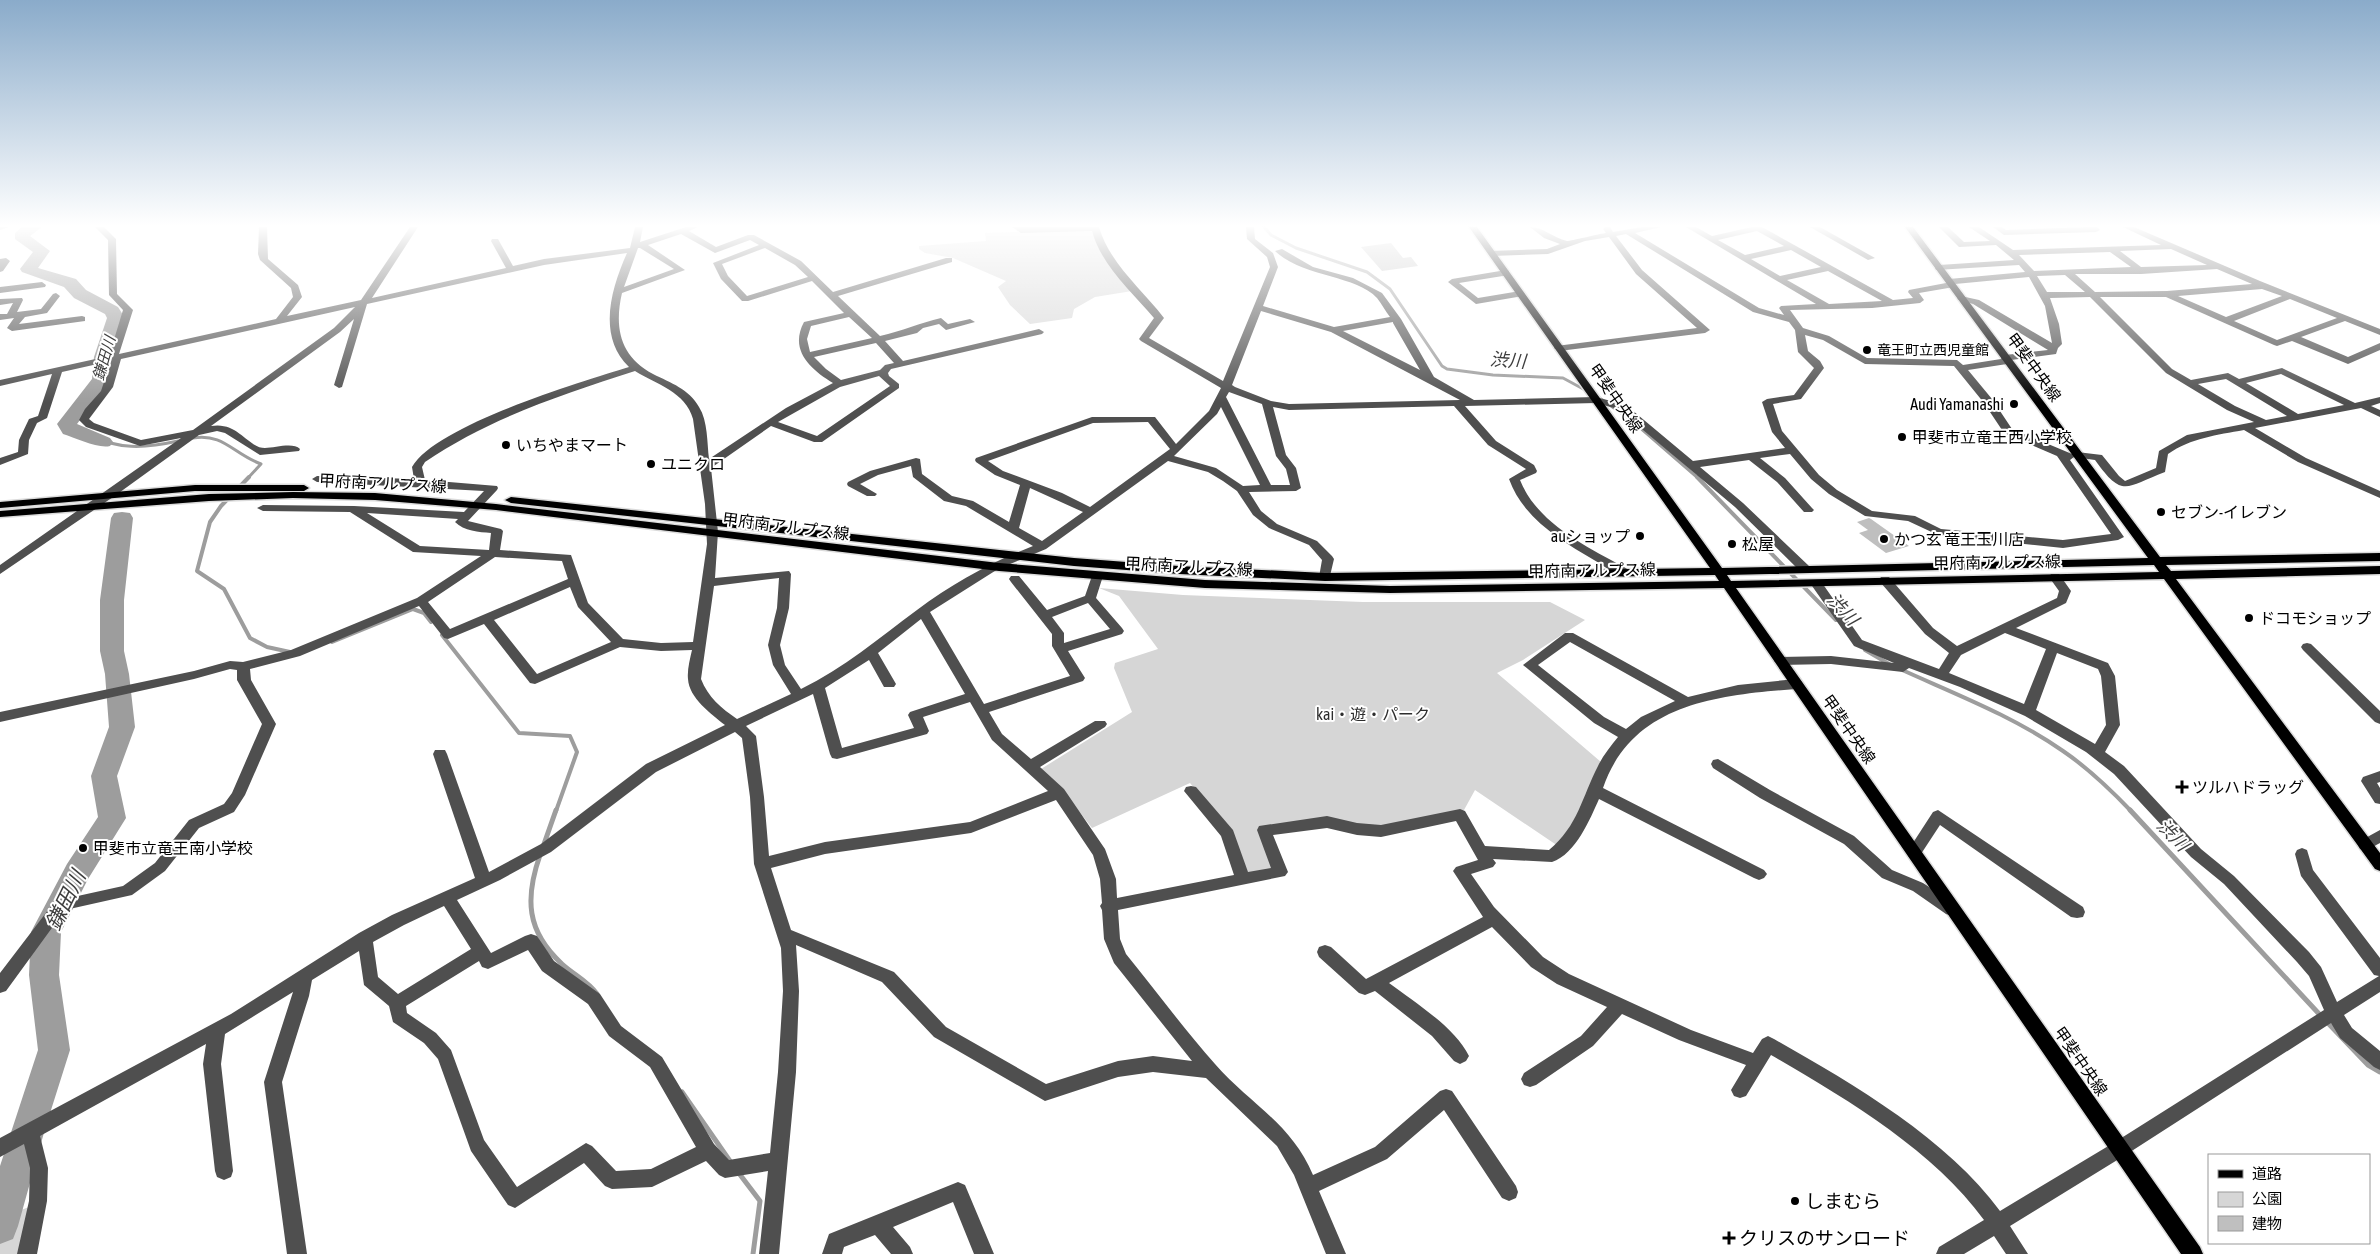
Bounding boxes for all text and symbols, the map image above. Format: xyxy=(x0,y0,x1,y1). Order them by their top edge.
street label: 甲斐中央線 xyxy=(2003,329,2065,405)
water label: 鎌田川 xyxy=(90,332,119,382)
place label: 竜王町立西児童館 xyxy=(1877,342,1989,358)
marker: 竜王町立西児童館 xyxy=(1861,344,1873,356)
water label: 渋川 xyxy=(1489,348,1529,372)
street label: 甲斐中央線 xyxy=(1586,360,1646,436)
place label: Audi Yamanashi xyxy=(1910,395,2004,413)
marker: Audi Yamanashi xyxy=(2008,398,2020,410)
place label: 甲斐市立竜王西小学校 xyxy=(1912,428,2072,446)
marker: 甲斐市立竜王西小学校 xyxy=(1896,431,1908,443)
place label: いちやまマート xyxy=(516,436,628,454)
marker: いちやまマート xyxy=(500,439,512,451)
place label: ユニクロ xyxy=(661,455,725,473)
marker: ユニクロ xyxy=(645,458,657,470)
street label: 甲府南アルプス線 xyxy=(319,471,447,495)
place label: セブン-イレブン xyxy=(2171,503,2287,521)
marker: セブン-イレブン xyxy=(2155,506,2167,518)
street label: 甲府南アルプス線 xyxy=(721,509,851,543)
place label: auショップ xyxy=(1551,527,1630,545)
marker: auショップ xyxy=(1634,530,1646,542)
place label: かつ玄 竜王玉川店 xyxy=(1894,530,2024,548)
marker: かつ玄 竜王玉川店 xyxy=(1878,533,1890,545)
place label: 松屋 xyxy=(1742,535,1774,553)
marker: 松屋 xyxy=(1726,538,1738,550)
street label: 甲府南アルプス線 xyxy=(1933,552,2061,572)
street label: 甲府南アルプス線 xyxy=(1125,554,1253,578)
street label: 甲府南アルプス線 xyxy=(1528,560,1656,580)
water label: 渋川 xyxy=(1823,589,1864,631)
place label: ドコモショップ xyxy=(2259,609,2371,627)
marker: ドコモショップ xyxy=(2243,612,2255,624)
street label: 甲斐中央線 xyxy=(1819,691,1879,767)
park label: kai・遊・パーク xyxy=(1316,705,1430,723)
place label: ツルハドラッグ xyxy=(2192,778,2304,796)
marker: ツルハドラッグ xyxy=(2176,781,2188,793)
water label: 渋川 xyxy=(2153,815,2194,857)
place label: 甲斐市立竜王南小学校 xyxy=(93,839,253,857)
marker: 甲斐市立竜王南小学校 xyxy=(77,842,89,854)
water label: 鎌田川 xyxy=(40,865,90,934)
street label: 甲斐中央線 xyxy=(2051,1023,2111,1099)
legend xyxy=(2208,1154,2370,1244)
text: 道路 xyxy=(2252,1165,2282,1182)
place label: しまむら xyxy=(1805,1190,1881,1212)
text: 公園 xyxy=(2252,1190,2282,1207)
marker: しまむら xyxy=(1789,1195,1801,1207)
text: 建物 xyxy=(2252,1215,2282,1232)
place label: クリスのサンロード xyxy=(1739,1227,1910,1249)
marker: クリスのサンロード xyxy=(1723,1232,1735,1244)

